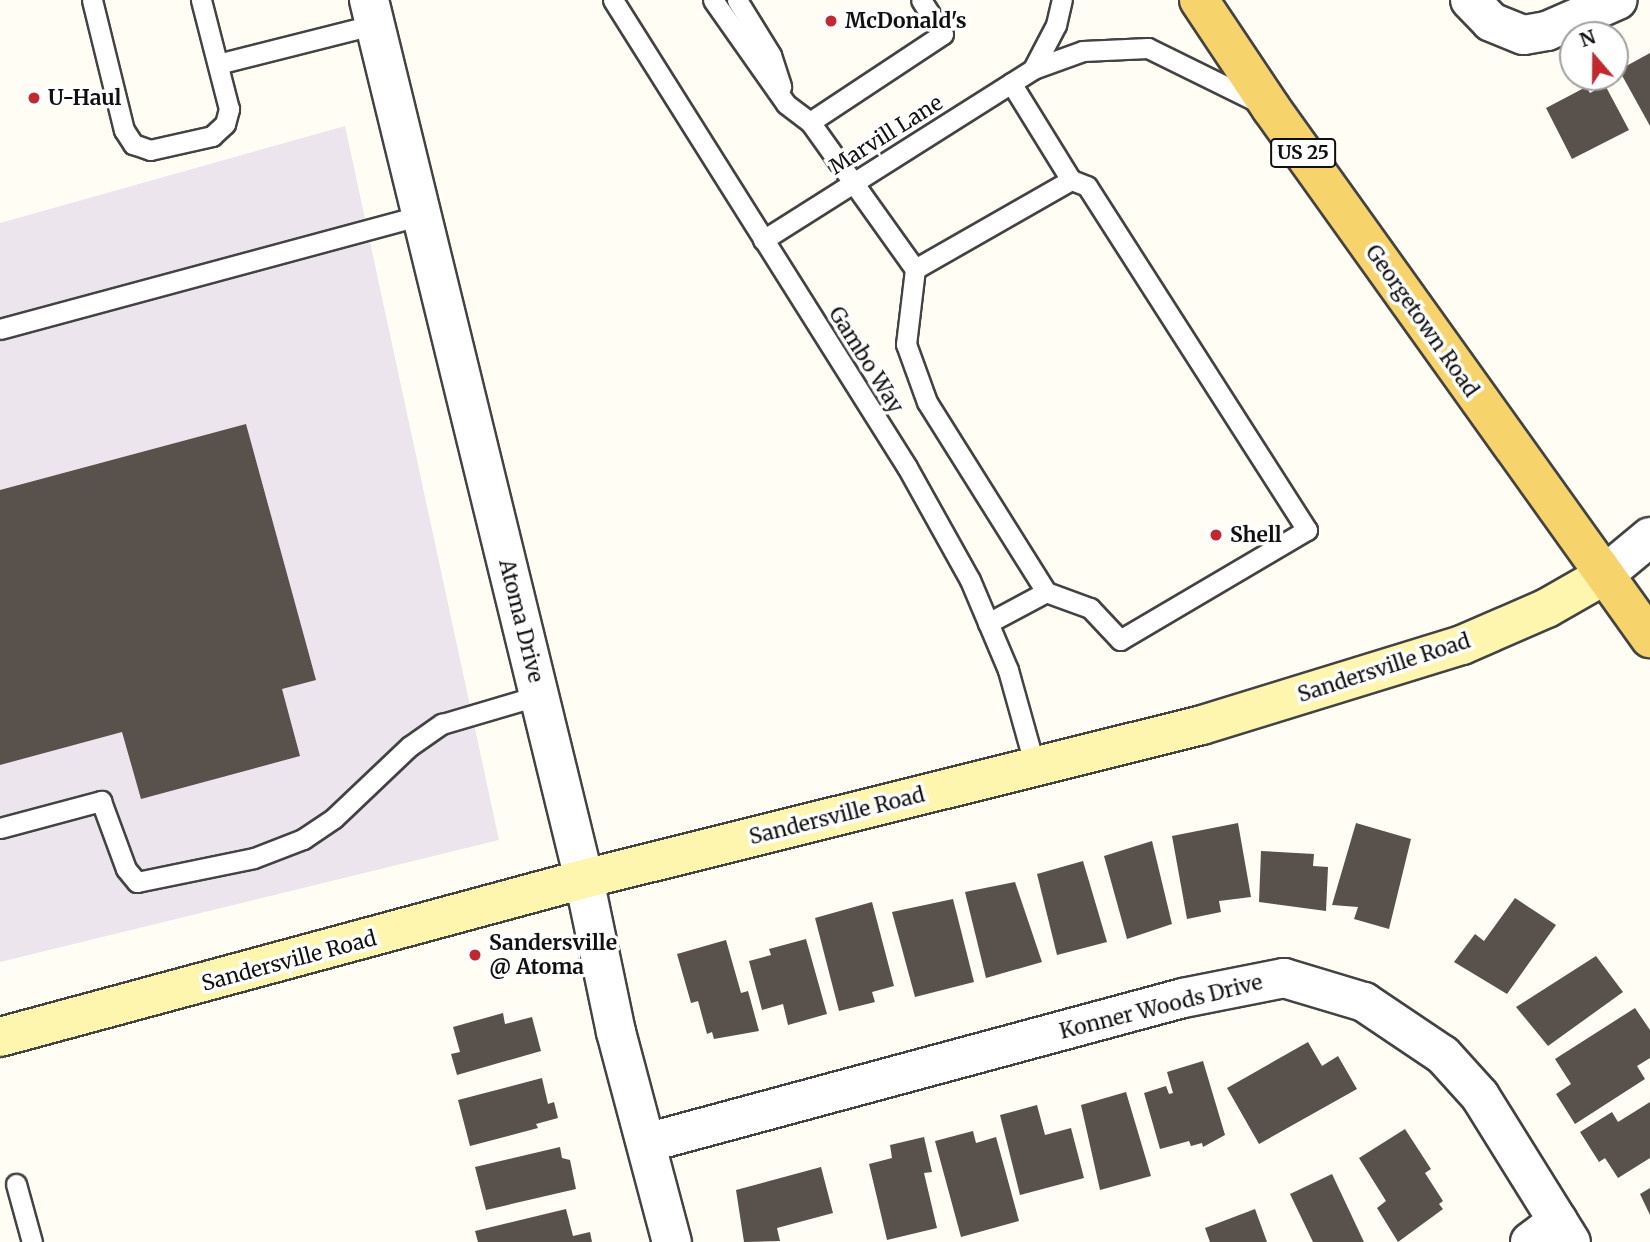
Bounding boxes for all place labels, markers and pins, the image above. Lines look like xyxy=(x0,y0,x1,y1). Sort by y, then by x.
place label: McDonald's xyxy=(845,8,967,34)
marker: McDonald's xyxy=(823,13,839,29)
place label: U-Haul xyxy=(48,85,121,111)
marker: U-Haul xyxy=(26,90,42,106)
place label: Shell xyxy=(1230,522,1282,548)
marker: Shell xyxy=(1208,527,1224,543)
place label: Sandersville @ Atoma xyxy=(489,930,617,980)
marker: Sandersville @ Atoma xyxy=(467,947,483,963)

